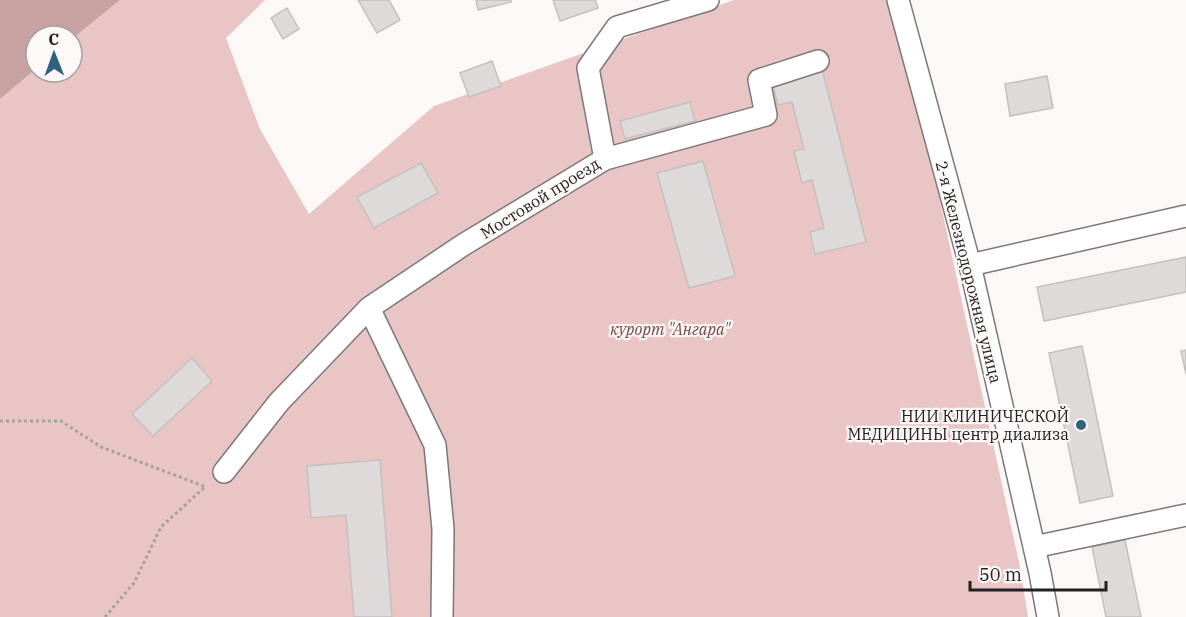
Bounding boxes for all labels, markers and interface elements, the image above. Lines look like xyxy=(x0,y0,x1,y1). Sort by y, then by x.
north arrow xyxy=(24,24,84,84)
text: С xyxy=(48,29,59,49)
street label: Мостовой проезд xyxy=(477,153,604,243)
street label: 2-я Железнодорожная улица xyxy=(932,159,1006,385)
park label: курорт "Ангара" xyxy=(610,319,732,339)
place label: НИИ КЛИНИЧЕСКОЙ МЕДИЦИНЫ центр диализа xyxy=(847,406,1069,444)
marker: НИИ КЛИНИЧЕСКОЙ МЕДИЦИНЫ центр диализа xyxy=(1074,418,1088,432)
scale bar xyxy=(970,554,1106,592)
text: 50 m xyxy=(979,563,1022,586)

